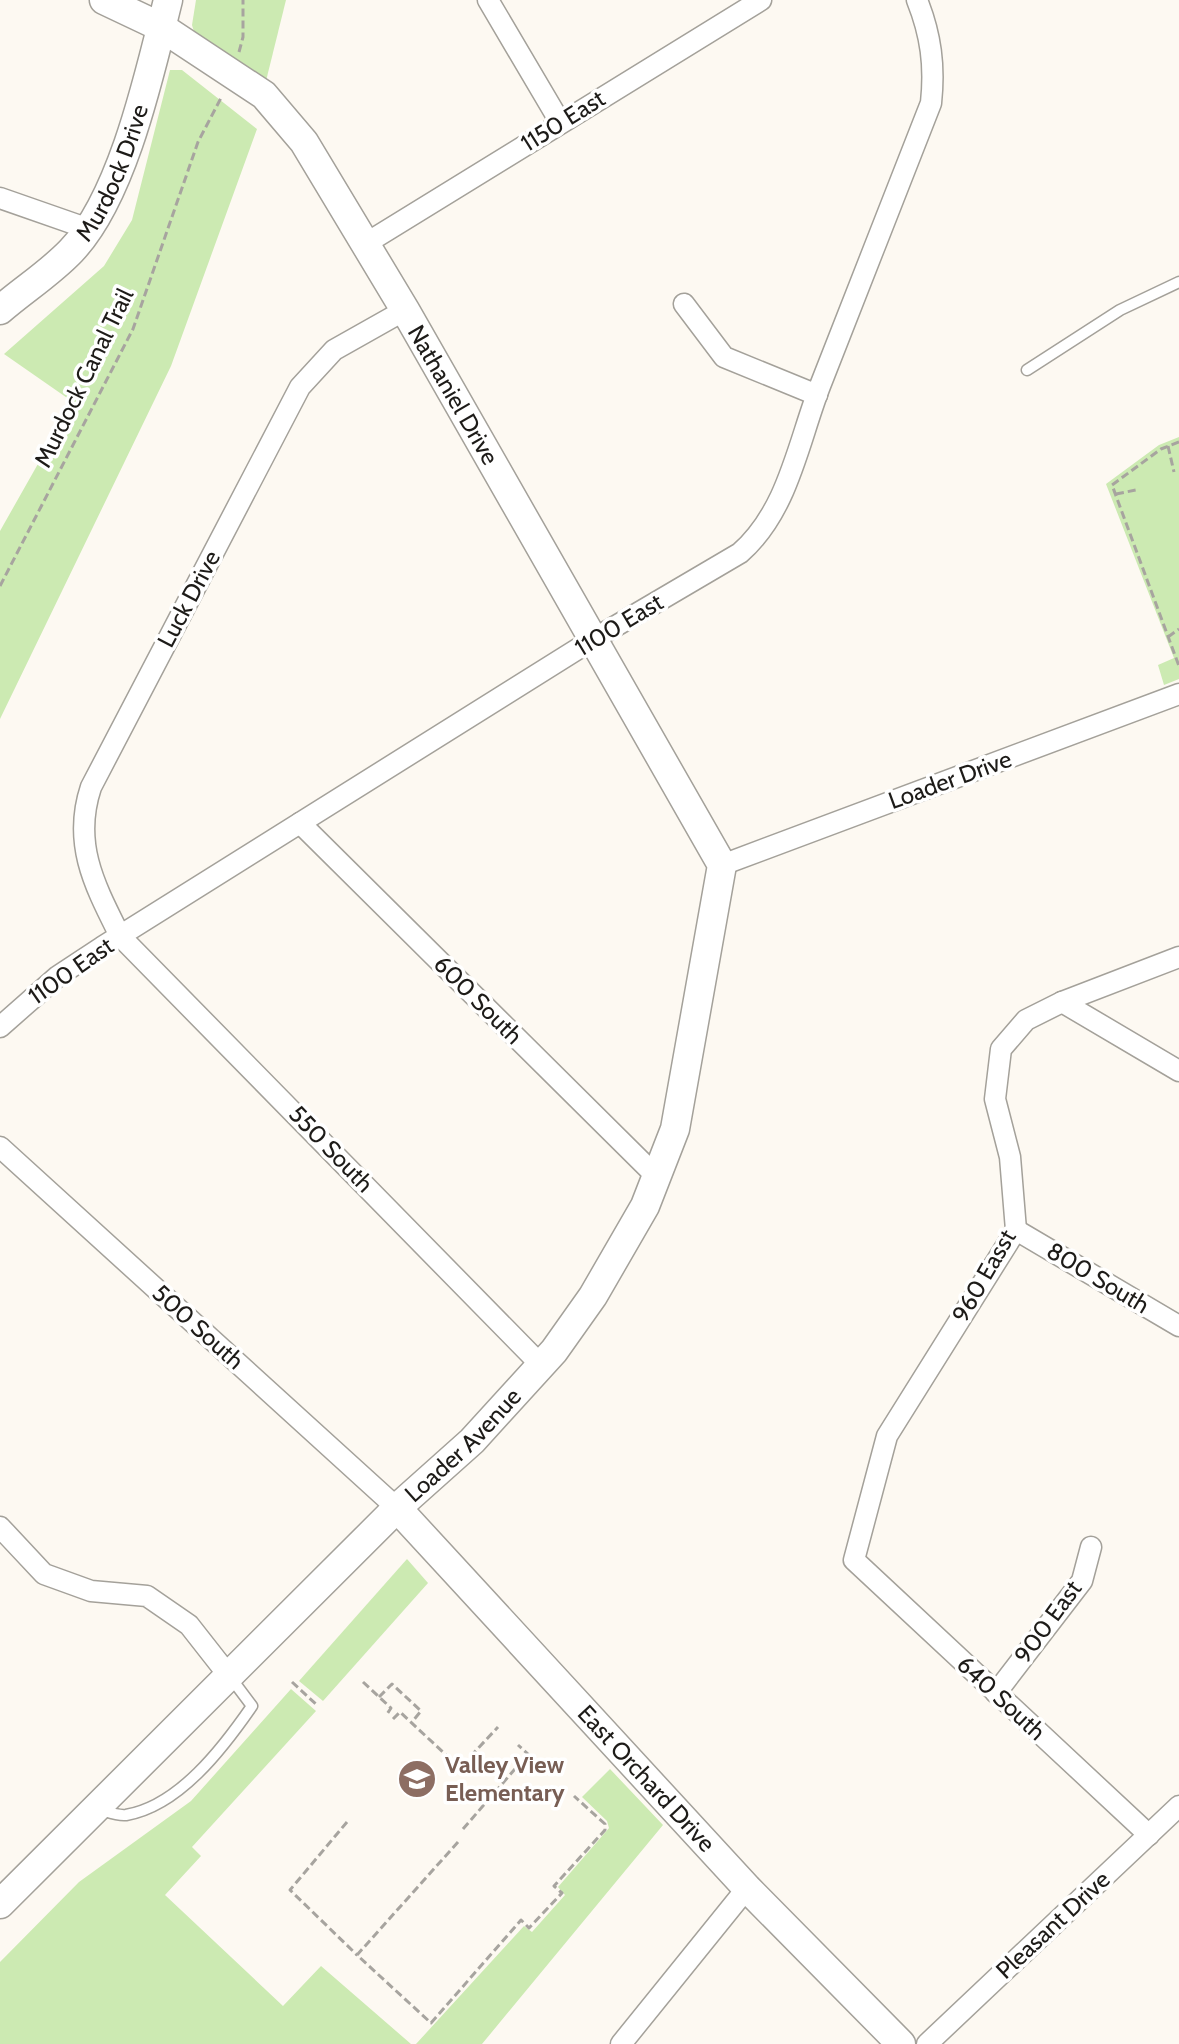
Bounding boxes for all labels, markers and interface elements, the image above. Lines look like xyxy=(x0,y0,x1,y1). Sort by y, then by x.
street label: 1150 East xyxy=(515,83,610,158)
street label: Murdock Drive xyxy=(69,101,154,247)
street label: Murdock Canal Trail xyxy=(28,283,140,472)
street label: Nathaniel Drive xyxy=(402,320,505,470)
street label: Luck Drive xyxy=(151,545,226,652)
street label: 1100 East xyxy=(570,587,668,662)
street label: Loader Drive xyxy=(884,744,1015,815)
street label: 1100 East xyxy=(23,931,119,1010)
street label: 600 South xyxy=(428,949,529,1050)
street label: 550 South xyxy=(283,1099,380,1198)
street label: 960 Easst xyxy=(945,1224,1022,1327)
street label: 800 South xyxy=(1042,1236,1155,1319)
street label: 500 South xyxy=(147,1278,250,1375)
street label: Loader Avenue xyxy=(399,1382,527,1508)
street label: 900 East xyxy=(1008,1575,1087,1669)
street label: 640 South xyxy=(951,1649,1052,1746)
street label: East Orchard Drive xyxy=(572,1699,721,1858)
place label: Valley View Elementary xyxy=(445,1750,565,1807)
school or university icon: Valley View Elementary xyxy=(396,1758,438,1800)
street label: Pleasant Drive xyxy=(990,1865,1116,1985)

